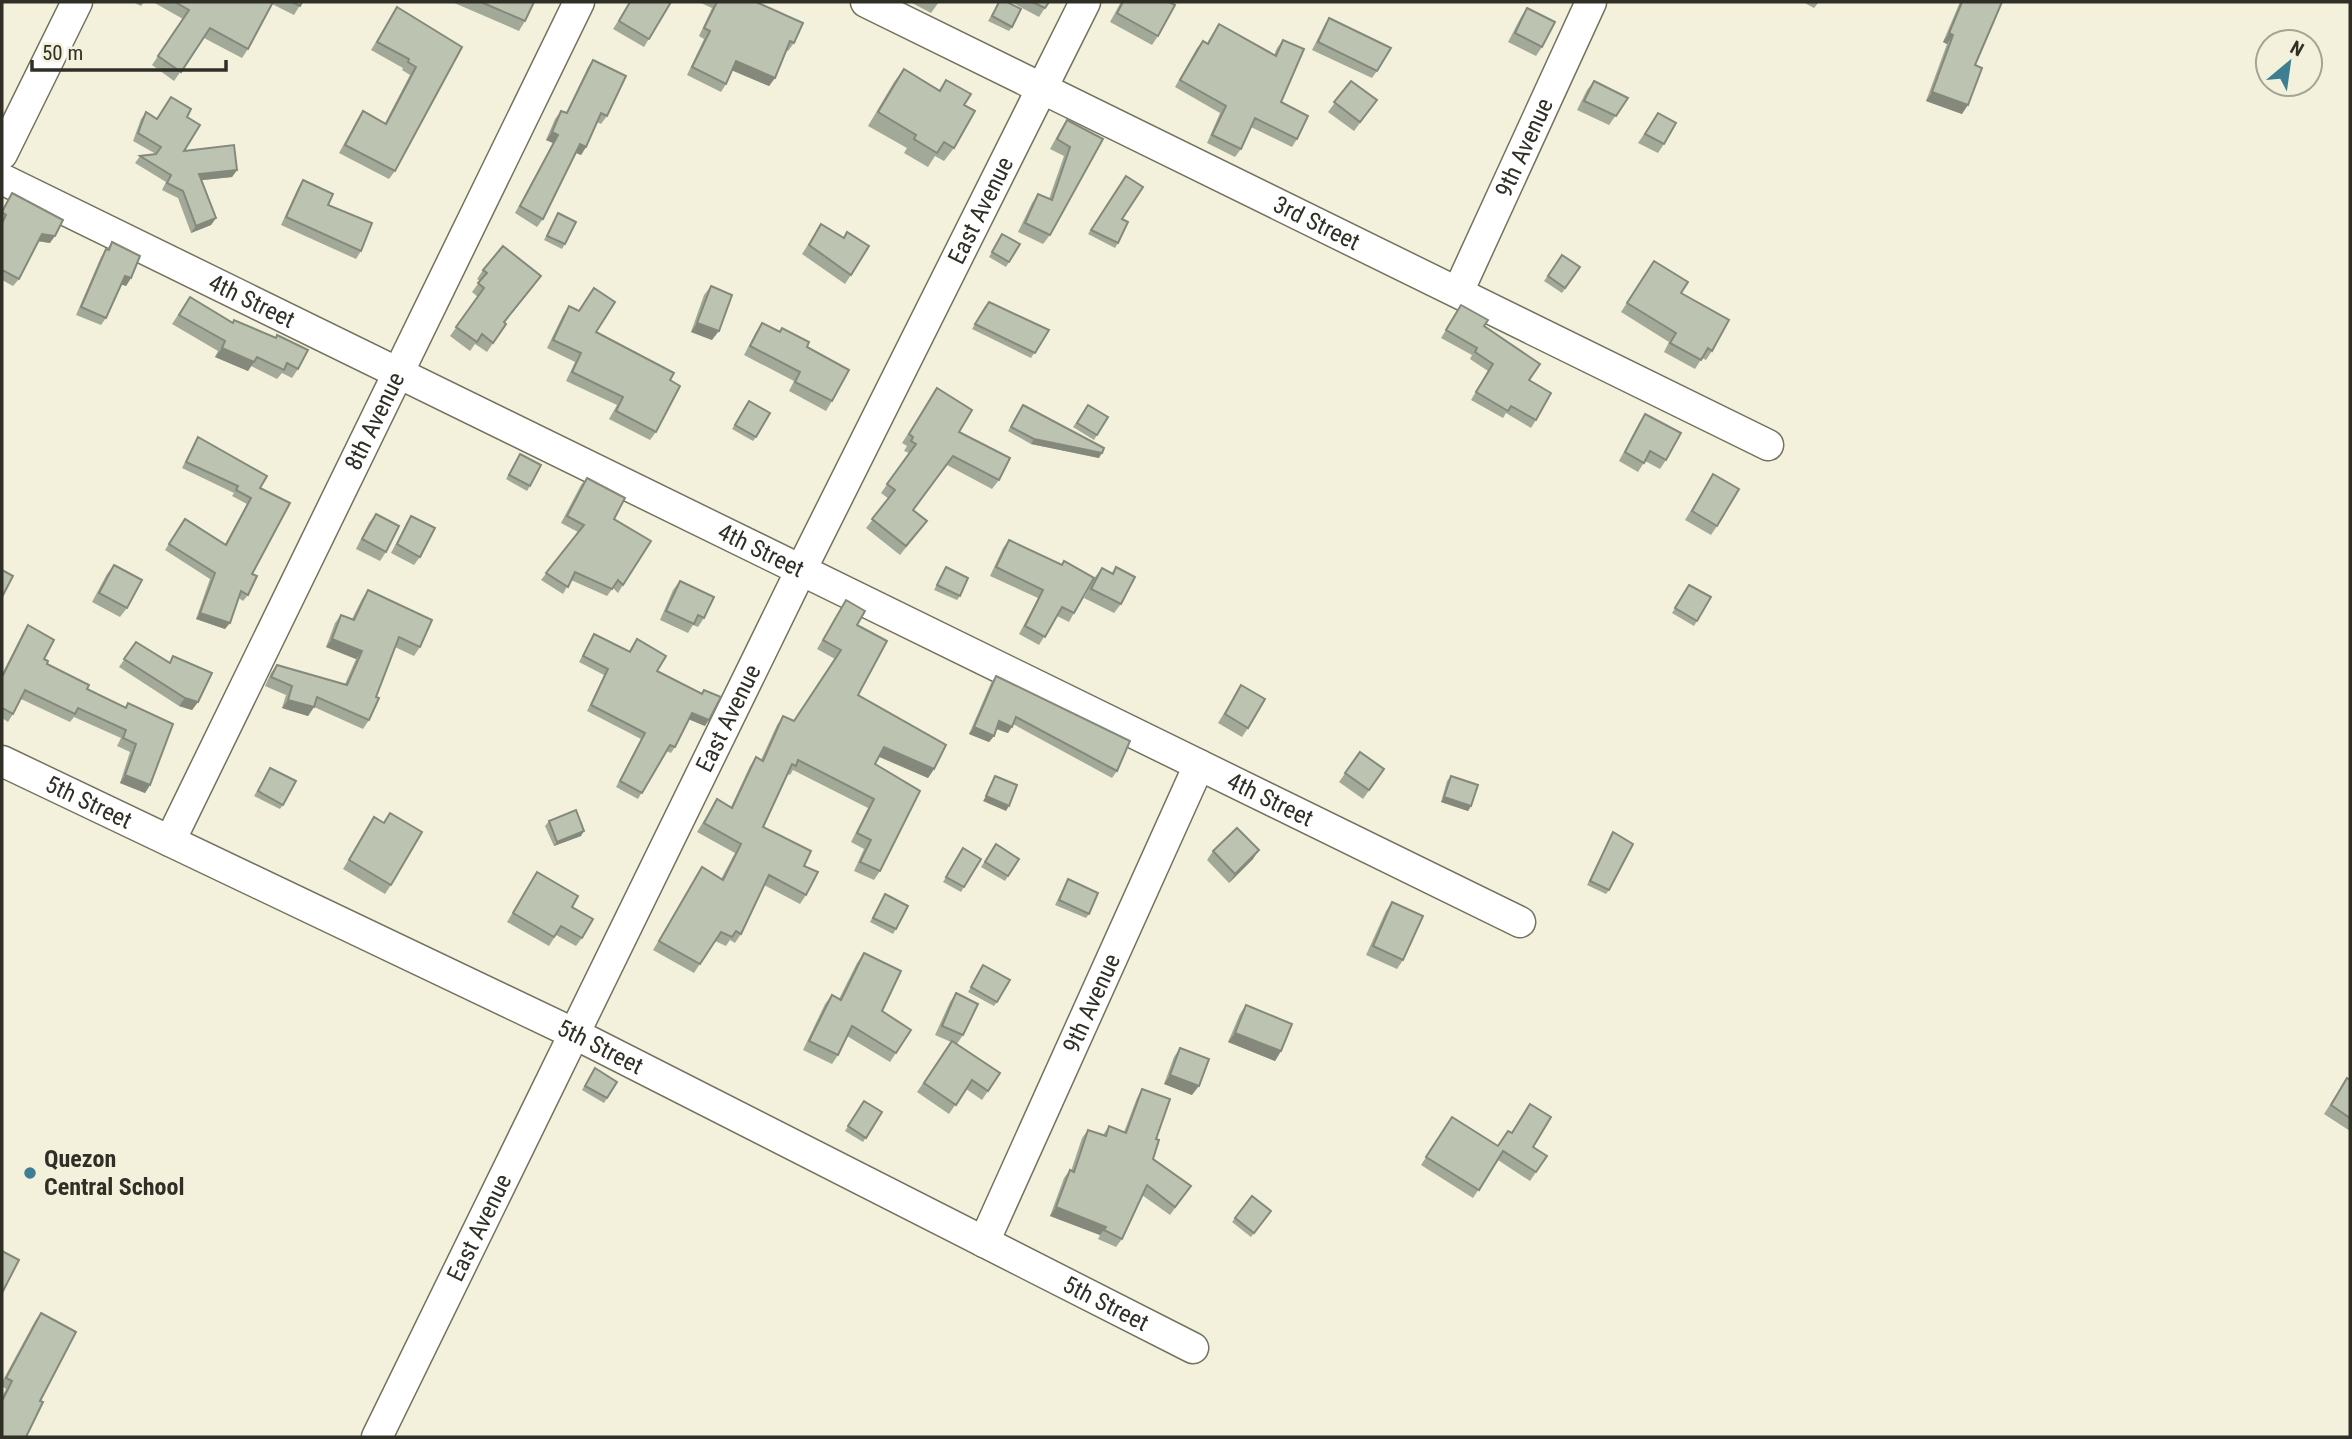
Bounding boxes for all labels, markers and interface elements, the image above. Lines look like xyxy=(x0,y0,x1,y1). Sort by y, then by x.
scale bar xyxy=(32,28,226,72)
north arrow xyxy=(2254,28,2324,98)
text: N xyxy=(2286,36,2308,61)
text: 50 m xyxy=(42,41,83,65)
street label: 9th Avenue xyxy=(1490,94,1559,201)
street label: East Avenue xyxy=(942,152,1019,269)
street label: 3rd Street xyxy=(1269,190,1364,256)
street label: 4th Street xyxy=(204,268,299,334)
street label: 8th Avenue xyxy=(339,368,410,475)
street label: 4th Street xyxy=(713,518,809,583)
street label: East Avenue xyxy=(690,660,767,777)
street label: 4th Street xyxy=(1223,767,1318,833)
street label: 5th Street xyxy=(41,770,136,835)
street label: 9th Avenue xyxy=(1057,949,1126,1057)
street label: 5th Street xyxy=(553,1014,648,1080)
place label: Quezon Central School xyxy=(44,1145,185,1201)
marker: Quezon Central School xyxy=(22,1165,38,1181)
street label: East Avenue xyxy=(441,1169,517,1286)
street label: 5th Street xyxy=(1058,1270,1153,1337)

